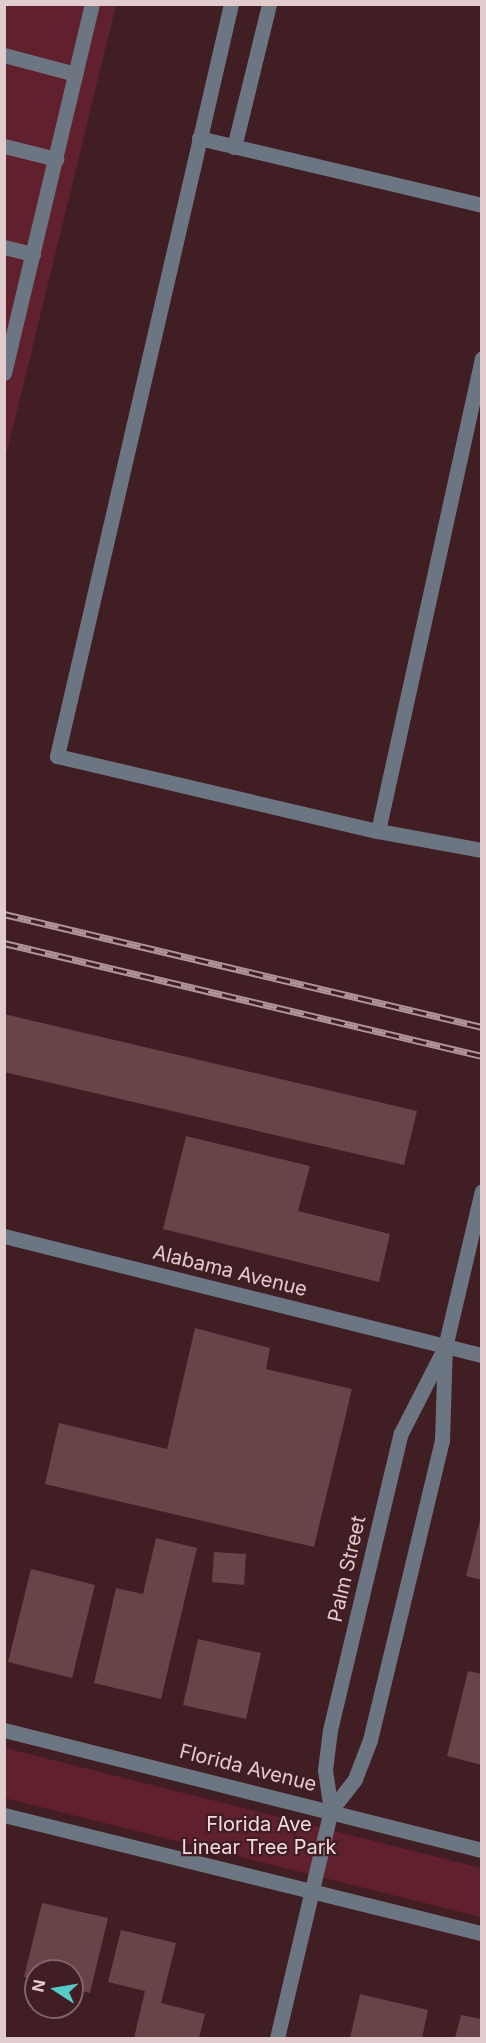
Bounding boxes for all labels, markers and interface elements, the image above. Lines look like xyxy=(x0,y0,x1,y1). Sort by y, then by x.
street label: Alabama Avenue xyxy=(150,1240,310,1302)
street label: Palm Street xyxy=(323,1513,371,1625)
street label: Florida Avenue xyxy=(177,1739,319,1797)
park label: Florida Ave Linear Tree Park xyxy=(182,1812,336,1859)
north arrow xyxy=(24,1959,84,2019)
text: N xyxy=(27,1978,49,1994)

